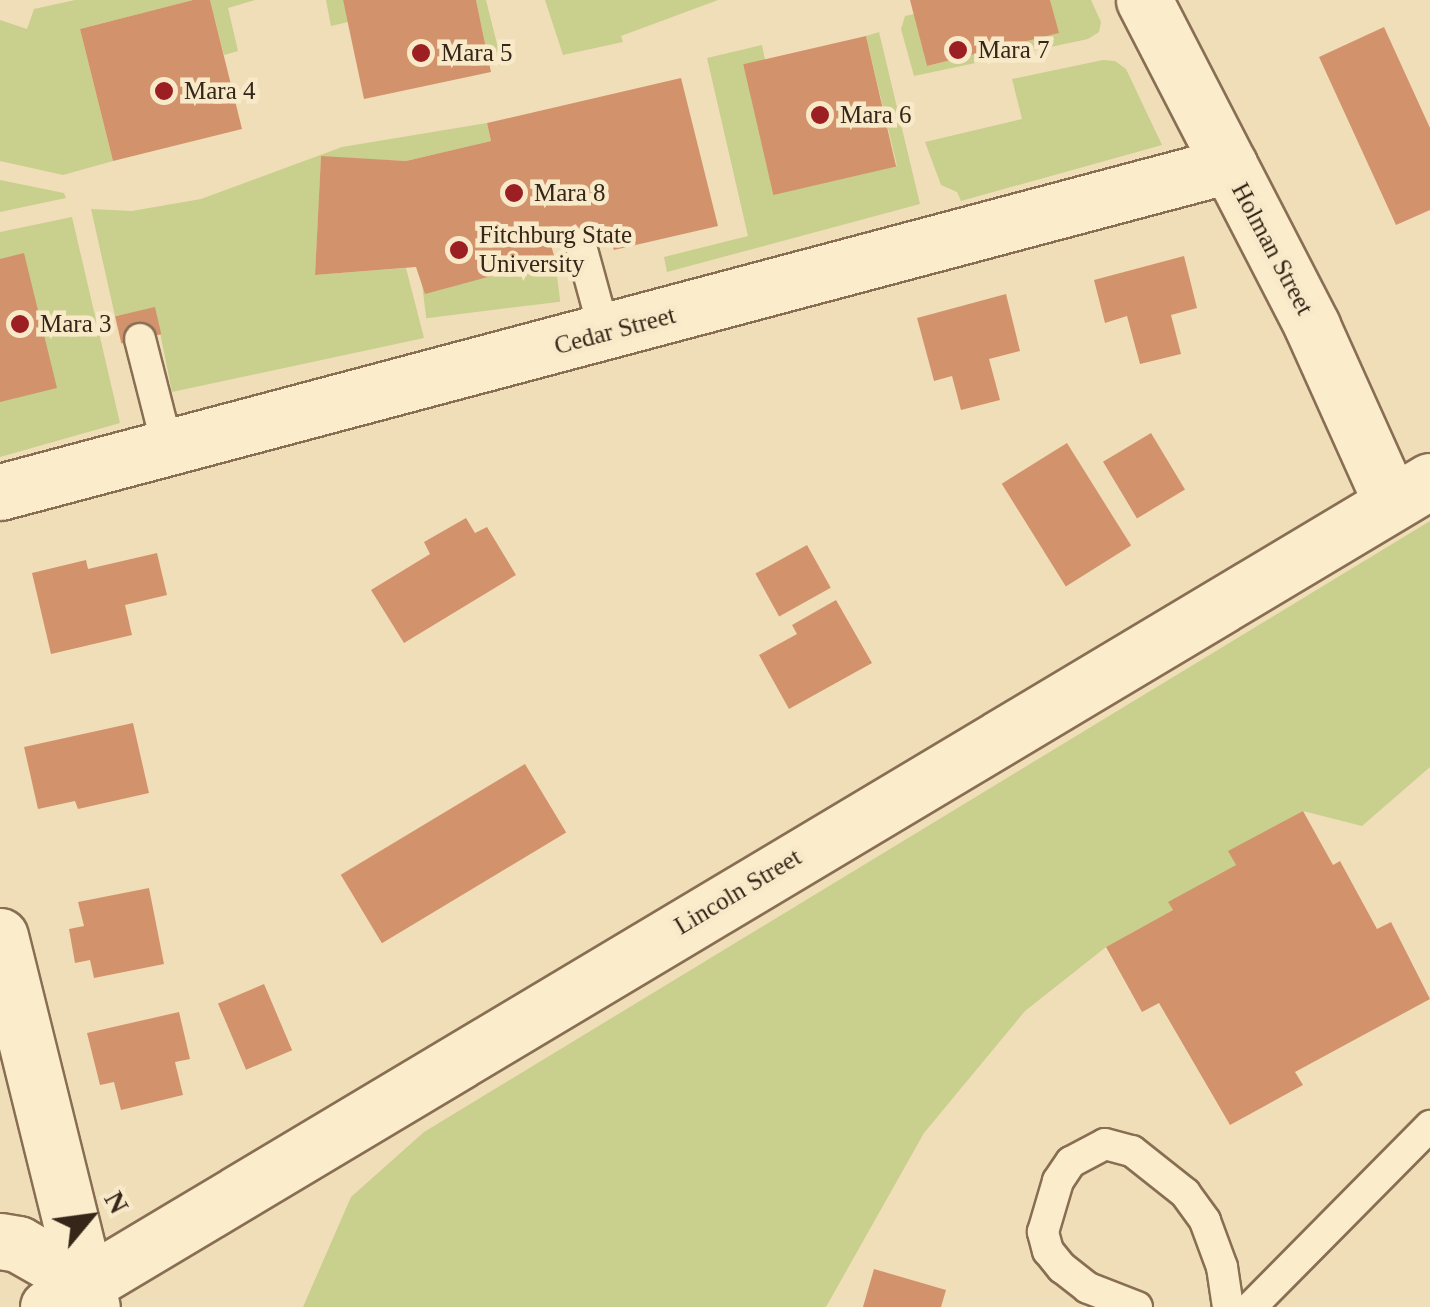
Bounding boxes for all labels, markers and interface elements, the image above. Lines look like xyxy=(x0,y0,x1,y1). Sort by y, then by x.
place label: Mara 7 xyxy=(978,35,1049,65)
place label: Mara 5 xyxy=(441,38,512,68)
marker: Mara 7 xyxy=(947,39,969,61)
marker: Mara 5 xyxy=(410,42,432,64)
place label: Mara 4 xyxy=(184,76,255,106)
marker: Mara 4 xyxy=(153,80,175,102)
place label: Mara 6 xyxy=(840,100,911,130)
marker: Mara 6 xyxy=(809,104,831,126)
place label: Mara 8 xyxy=(534,178,605,208)
street label: Holman Street xyxy=(1225,178,1319,320)
marker: Mara 8 xyxy=(503,182,525,204)
place label: Fitchburg State University xyxy=(479,221,632,280)
marker: Fitchburg State University xyxy=(448,239,470,261)
street label: Cedar Street xyxy=(551,300,679,362)
place label: Mara 3 xyxy=(40,309,111,339)
marker: Mara 3 xyxy=(9,313,31,335)
street label: Lincoln Street xyxy=(669,842,807,942)
north arrow xyxy=(40,1167,140,1267)
text: N xyxy=(98,1186,135,1219)

